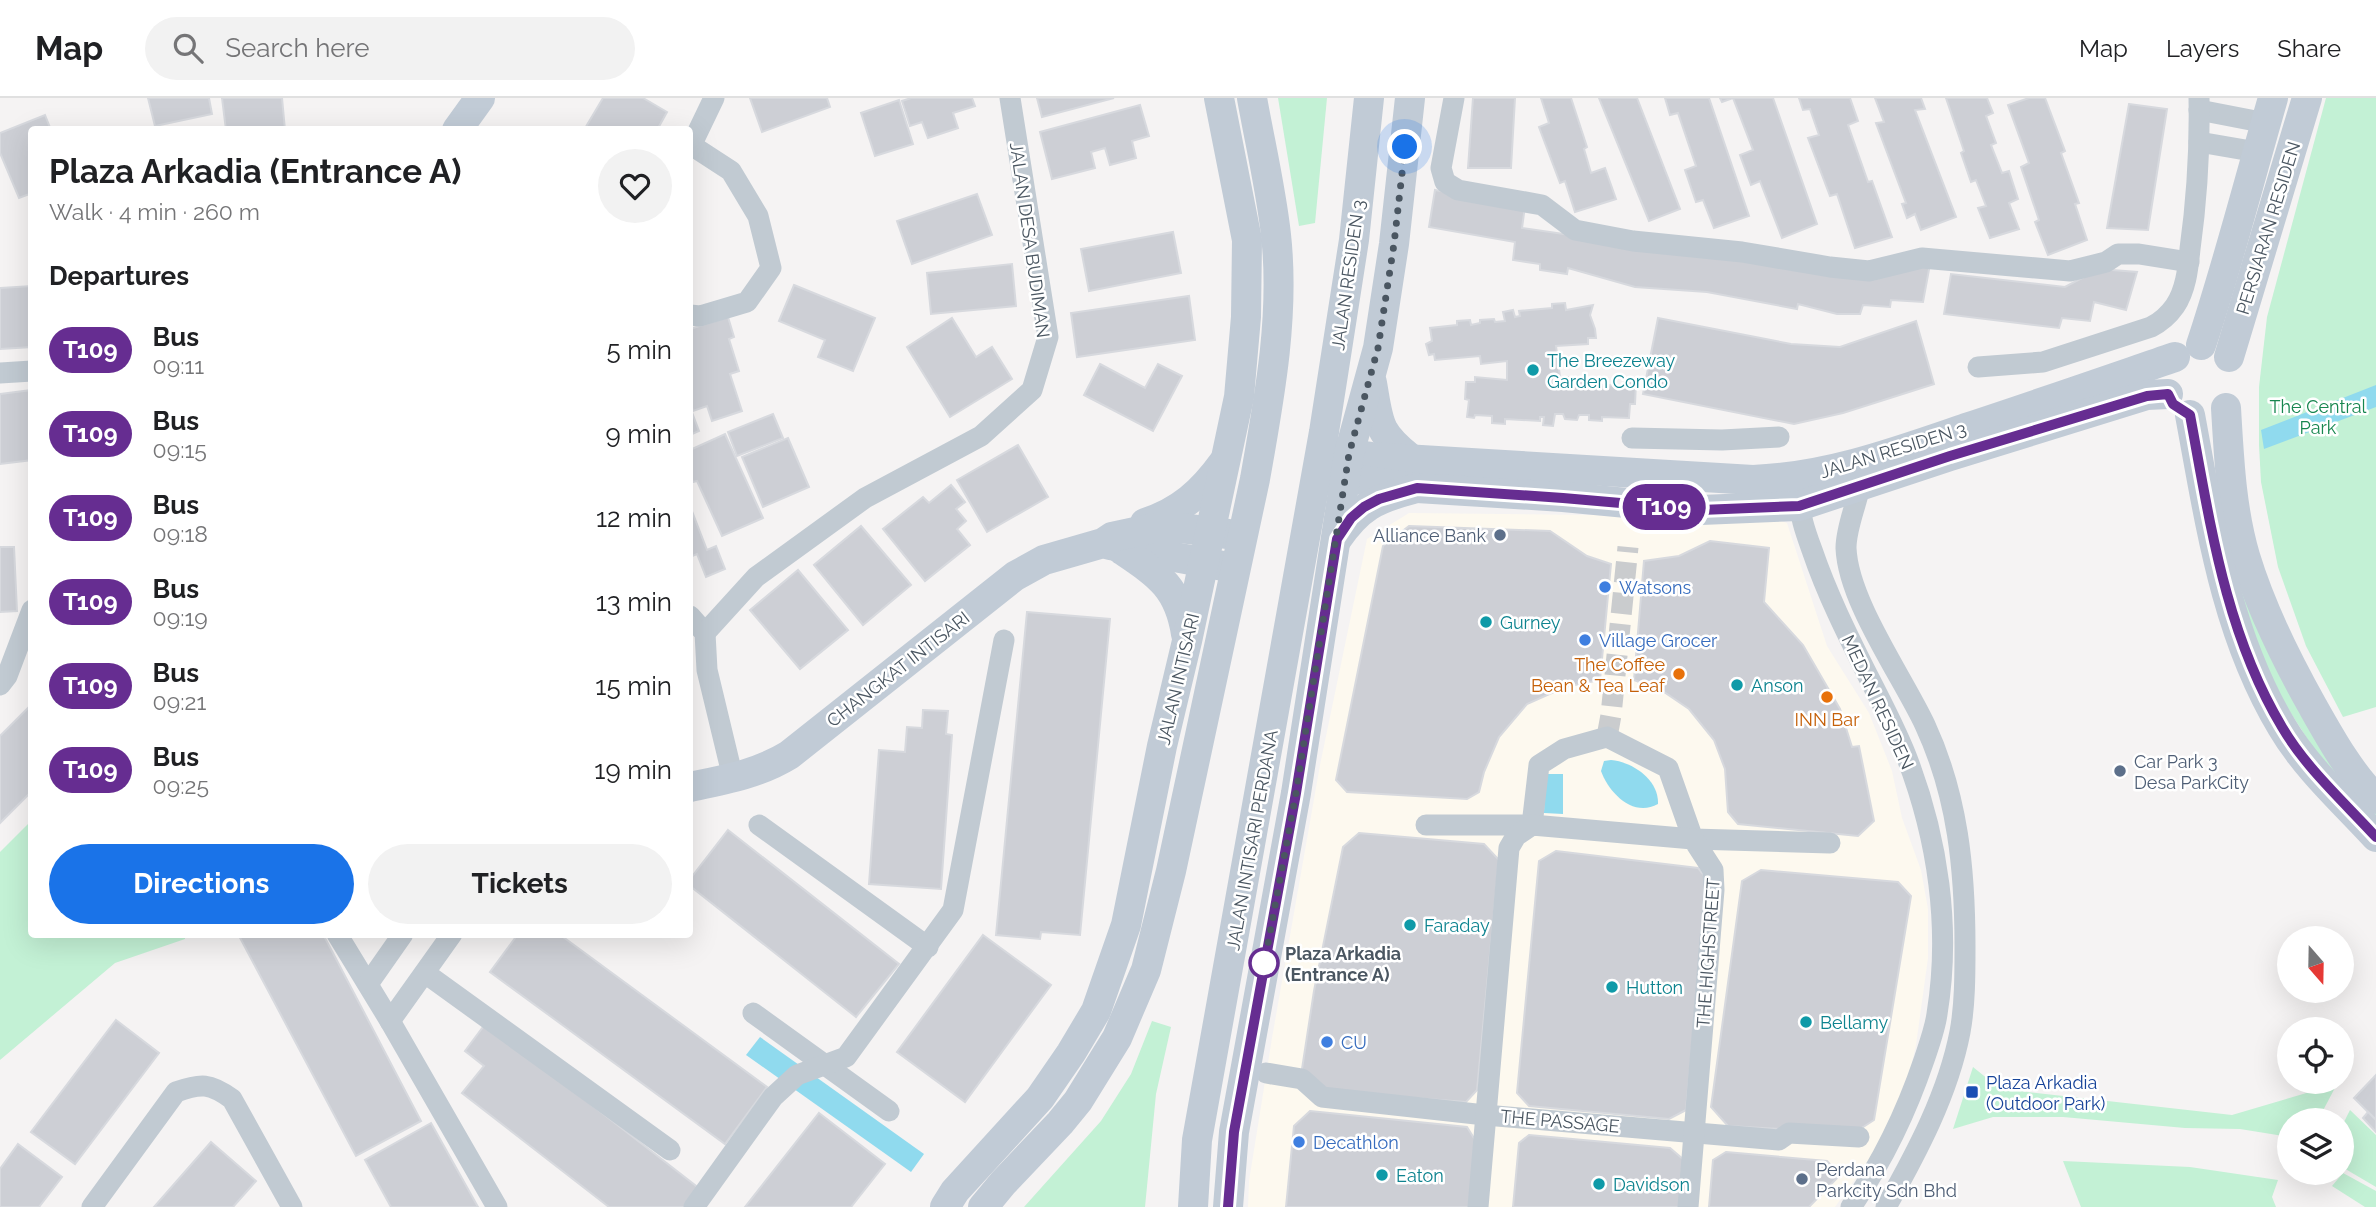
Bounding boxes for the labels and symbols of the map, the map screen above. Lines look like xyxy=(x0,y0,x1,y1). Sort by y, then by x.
your location xyxy=(1387,129,1422,164)
street label: PERSIARAN RESIDEN xyxy=(2232,139,2304,317)
street label: JALAN DESA BUDIMAN xyxy=(1006,141,1054,339)
street label: JALAN RESIDEN 3 xyxy=(1327,198,1369,352)
place label: The Breezeway Garden Condo xyxy=(1547,350,1676,392)
marker: The Breezeway Garden Condo xyxy=(1525,362,1541,378)
park label: The Central Park xyxy=(2270,396,2367,438)
street label: JALAN RESIDEN 3 xyxy=(1817,418,1969,482)
line badge: T109 xyxy=(1615,484,1713,530)
place label: Alliance Bank xyxy=(1373,525,1486,546)
marker: Alliance Bank xyxy=(1492,527,1508,543)
place label: Watsons xyxy=(1619,577,1692,598)
marker: Watsons xyxy=(1597,579,1613,595)
street label: CHANGKAT INTISARI xyxy=(823,607,973,731)
street label: JALAN INTISARI xyxy=(1153,611,1203,747)
place label: Gurney xyxy=(1500,612,1561,633)
marker: Gurney xyxy=(1478,614,1494,630)
place label: Village Grocer xyxy=(1599,630,1718,651)
marker: Village Grocer xyxy=(1577,632,1593,648)
street label: MEDAN RESIDEN xyxy=(1838,632,1918,772)
place label: The Coffee Bean & Tea Leaf xyxy=(1531,654,1666,696)
marker: The Coffee Bean & Tea Leaf xyxy=(1671,666,1687,682)
place label: Anson xyxy=(1751,675,1804,696)
marker: Anson xyxy=(1729,677,1745,693)
marker: INN Bar xyxy=(1819,689,1835,705)
place label: INN Bar xyxy=(1795,709,1860,730)
street label: JALAN INTISARI PERDANA xyxy=(1222,728,1282,952)
place label: Car Park 3 Desa ParkCity xyxy=(2134,751,2249,793)
marker: Car Park 3 Desa ParkCity xyxy=(2112,763,2128,779)
street label: THE HIGHSTREET xyxy=(1692,877,1724,1029)
place label: Faraday xyxy=(1424,915,1490,936)
marker: Faraday xyxy=(1402,917,1418,933)
north arrow xyxy=(2277,926,2354,1003)
place label: Plaza Arkadia (Entrance A) xyxy=(1285,943,1401,985)
marker: Plaza Arkadia (Entrance A) xyxy=(1249,948,1279,978)
place label: Hutton xyxy=(1626,977,1683,998)
marker: Hutton xyxy=(1604,979,1620,995)
place label: Bellamy xyxy=(1820,1012,1889,1033)
marker: Bellamy xyxy=(1798,1014,1814,1030)
place label: CU xyxy=(1341,1032,1367,1053)
marker: CU xyxy=(1319,1034,1335,1050)
place label: Plaza Arkadia (Outdoor Park) xyxy=(1986,1072,2105,1114)
marker: Plaza Arkadia (Outdoor Park) xyxy=(1964,1084,1980,1100)
street label: THE PASSAGE xyxy=(1500,1105,1620,1137)
place label: Decathlon xyxy=(1313,1132,1399,1153)
marker: Decathlon xyxy=(1291,1134,1307,1150)
place label: Perdana Parkcity Sdn Bhd xyxy=(1816,1159,1957,1201)
place label: Eaton xyxy=(1396,1165,1444,1186)
marker: Eaton xyxy=(1374,1167,1390,1183)
marker: Perdana Parkcity Sdn Bhd xyxy=(1794,1171,1810,1187)
place label: Davidson xyxy=(1613,1174,1690,1195)
marker: Davidson xyxy=(1591,1176,1607,1192)

